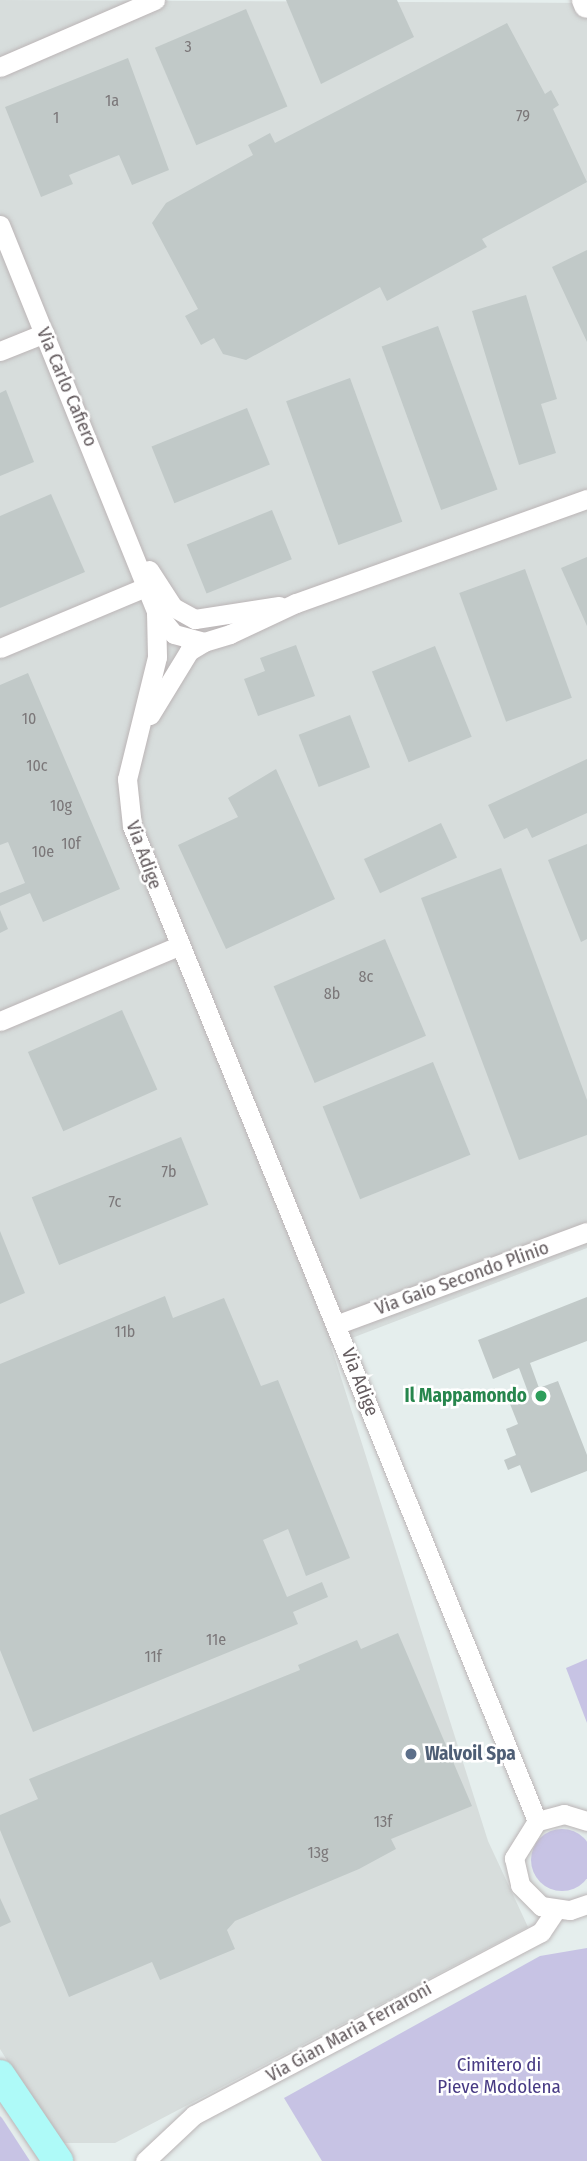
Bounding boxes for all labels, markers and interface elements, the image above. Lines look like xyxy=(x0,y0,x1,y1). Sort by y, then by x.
house number: 3 xyxy=(184,37,192,57)
house number: 1a xyxy=(105,91,119,111)
house number: 79 xyxy=(516,106,530,126)
house number: 1 xyxy=(53,108,59,128)
street label: Via Carlo Cafiero xyxy=(32,324,102,450)
house number: 10 xyxy=(22,709,36,729)
house number: 10c xyxy=(26,756,48,776)
house number: 10g xyxy=(50,796,72,816)
street label: Via Adige xyxy=(121,818,167,892)
house number: 10f xyxy=(61,834,81,854)
house number: 10e xyxy=(32,842,54,862)
house number: 8c xyxy=(359,967,373,987)
house number: 8b xyxy=(324,984,340,1004)
house number: 7b xyxy=(162,1162,176,1182)
house number: 7c xyxy=(109,1192,121,1212)
street label: Via Gaio Secondo Plinio xyxy=(372,1236,552,1320)
house number: 11b xyxy=(115,1322,135,1342)
street label: Via Adige xyxy=(337,1345,383,1419)
place label: Il Mappamondo xyxy=(405,1385,527,1407)
marker: Il Mappamondo xyxy=(533,1388,549,1404)
house number: 11e xyxy=(206,1630,226,1650)
house number: 11f xyxy=(144,1647,162,1667)
place label: Walvoil Spa xyxy=(425,1743,516,1765)
marker: Walvoil Spa xyxy=(403,1746,419,1762)
house number: 13f xyxy=(374,1812,392,1832)
house number: 13g xyxy=(308,1843,328,1863)
street label: Via Gian Maria Ferraroni xyxy=(262,1977,436,2087)
park label: Cimitero di Pieve Modolena xyxy=(437,2054,561,2098)

